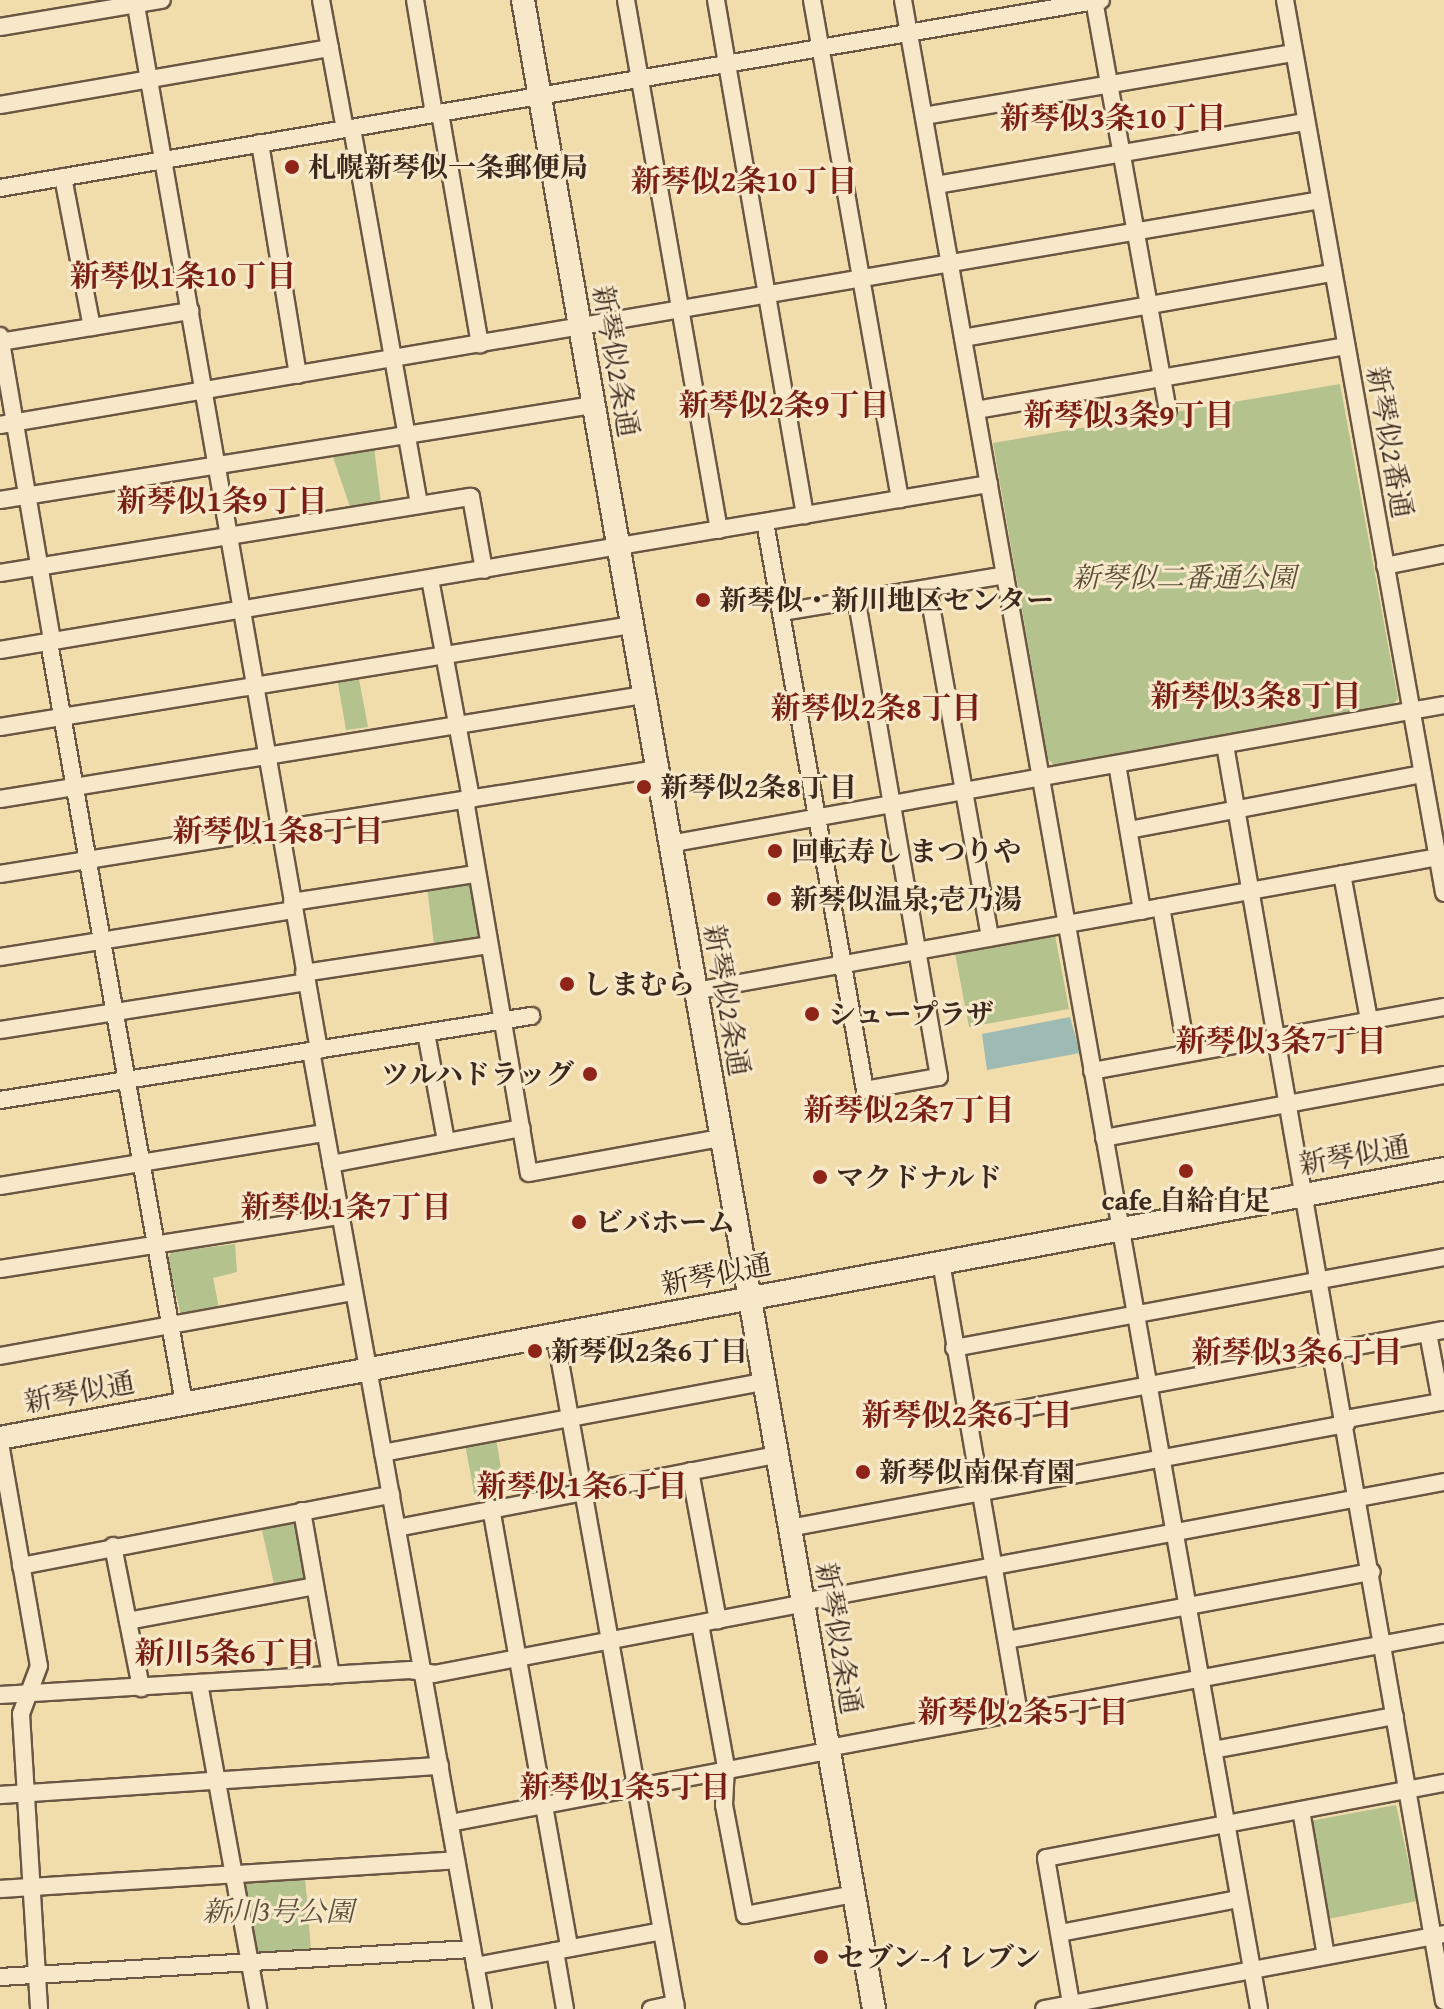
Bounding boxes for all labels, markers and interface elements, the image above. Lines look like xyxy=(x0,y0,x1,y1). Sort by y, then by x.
district label: 新琴似3条10丁目 xyxy=(1000,99,1226,135)
place label: 札幌新琴似一条郵便局 xyxy=(308,150,588,184)
marker: 札幌新琴似一条郵便局 xyxy=(283,158,301,176)
district label: 新琴似2条10丁目 xyxy=(631,162,857,198)
district label: 新琴似1条10丁目 xyxy=(70,257,296,293)
street label: 新琴似2条通 xyxy=(586,283,646,439)
street label: 新琴似2番通 xyxy=(1360,364,1420,520)
district label: 新琴似2条9丁目 xyxy=(678,386,890,422)
district label: 新琴似3条9丁目 xyxy=(1023,396,1235,432)
district label: 新琴似1条9丁目 xyxy=(116,482,328,518)
park label: 新琴似二番通公園 xyxy=(1072,560,1296,594)
place label: 新琴似・新川地区センター xyxy=(719,583,1055,617)
marker: 新琴似・新川地区センター xyxy=(694,591,712,609)
district label: 新琴似3条8丁目 xyxy=(1150,677,1362,713)
district label: 新琴似2条8丁目 xyxy=(770,689,982,725)
place label: 新琴似2条8丁目 xyxy=(660,770,857,804)
marker: 新琴似2条8丁目 xyxy=(635,778,653,796)
district label: 新琴似1条8丁目 xyxy=(172,812,384,848)
place label: 回転寿し まつりや xyxy=(791,834,1021,868)
marker: 回転寿し まつりや xyxy=(766,842,784,860)
place label: 新琴似温泉;壱乃湯 xyxy=(790,882,1022,916)
marker: 新琴似温泉;壱乃湯 xyxy=(765,890,783,908)
street label: 新琴似2条通 xyxy=(697,922,757,1078)
place label: しまむら xyxy=(583,967,695,1001)
marker: しまむら xyxy=(558,975,576,993)
place label: シュープラザ xyxy=(828,997,996,1031)
marker: シュープラザ xyxy=(803,1005,821,1023)
district label: 新琴似3条7丁目 xyxy=(1175,1022,1387,1058)
place label: ツルハドラッグ xyxy=(378,1057,574,1091)
marker: ツルハドラッグ xyxy=(581,1065,599,1083)
district label: 新琴似2条7丁目 xyxy=(803,1091,1015,1127)
street label: 新琴似通 xyxy=(1296,1129,1412,1181)
place label: マクドナルド xyxy=(836,1160,1004,1194)
marker: cafe 自給自足 xyxy=(1177,1162,1195,1180)
marker: マクドナルド xyxy=(811,1168,829,1186)
place label: cafe 自給自足 xyxy=(1102,1183,1270,1217)
district label: 新琴似1条7丁目 xyxy=(240,1188,452,1224)
place label: ビバホーム xyxy=(595,1205,735,1239)
marker: ビバホーム xyxy=(570,1213,588,1231)
street label: 新琴似通 xyxy=(658,1247,774,1301)
district label: 新琴似3条6丁目 xyxy=(1191,1333,1403,1369)
place label: 新琴似2条6丁目 xyxy=(551,1334,748,1368)
marker: 新琴似2条6丁目 xyxy=(526,1342,544,1360)
street label: 新琴似通 xyxy=(21,1365,137,1419)
district label: 新琴似2条6丁目 xyxy=(861,1396,1073,1432)
place label: 新琴似南保育園 xyxy=(879,1455,1075,1489)
marker: 新琴似南保育園 xyxy=(854,1463,872,1481)
district label: 新琴似1条6丁目 xyxy=(476,1467,688,1503)
street label: 新琴似2条通 xyxy=(809,1560,869,1716)
district label: 新川5条6丁目 xyxy=(134,1634,316,1670)
district label: 新琴似2条5丁目 xyxy=(917,1693,1129,1729)
district label: 新琴似1条5丁目 xyxy=(519,1768,731,1804)
park label: 新川3号公園 xyxy=(202,1894,354,1928)
place label: セブン-イレブン xyxy=(837,1940,1043,1974)
marker: セブン-イレブン xyxy=(812,1948,830,1966)

